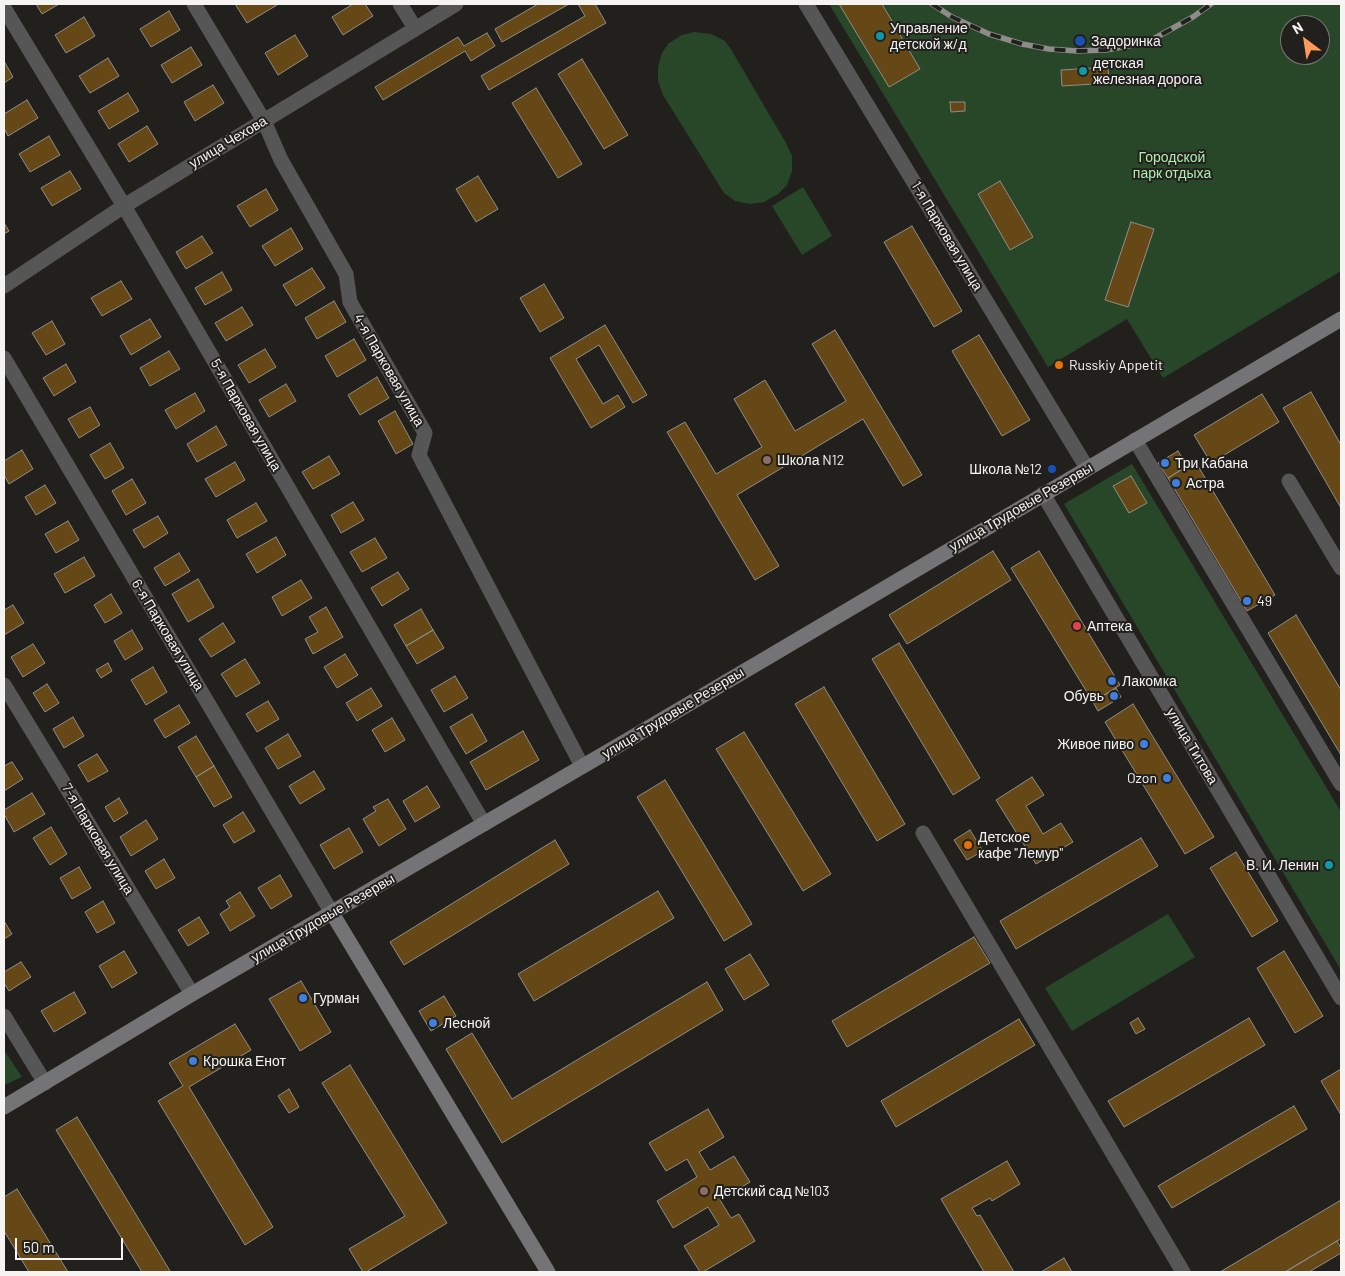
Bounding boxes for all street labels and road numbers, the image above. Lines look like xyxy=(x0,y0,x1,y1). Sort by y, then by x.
street label: улица Чехова xyxy=(186,112,270,172)
street label: 1-я Парковая улица xyxy=(908,178,986,294)
street label: 4-я Парковая улица xyxy=(350,311,428,429)
street label: 5-я Парковая улица xyxy=(207,356,285,474)
street label: улица Трудовые Резервы xyxy=(946,459,1096,555)
street label: 6-я Парковая улица xyxy=(128,576,208,694)
street label: улица Трудовые Резервы xyxy=(599,664,747,762)
street label: улица Титова xyxy=(1163,705,1221,787)
street label: 7-я Парковая улица xyxy=(58,781,138,897)
street label: улица Трудовые Резервы xyxy=(248,870,398,966)

